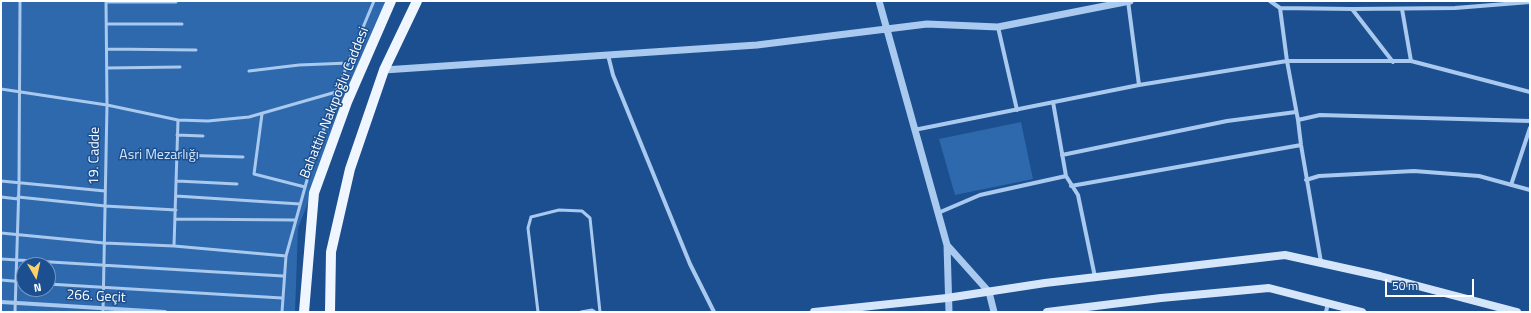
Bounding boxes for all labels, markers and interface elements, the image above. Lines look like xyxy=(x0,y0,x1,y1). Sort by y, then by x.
street label: Bahattin Nakıpoğlu Caddesi xyxy=(297,25,373,181)
street label: 19. Cadde xyxy=(86,127,104,185)
park label: Asri Mezarlığı xyxy=(119,148,199,164)
north arrow xyxy=(16,257,56,297)
scale bar xyxy=(1387,271,1476,297)
text: 50 m xyxy=(1392,276,1418,295)
text: N xyxy=(33,279,43,296)
street label: 266. Geçit xyxy=(66,287,126,307)

